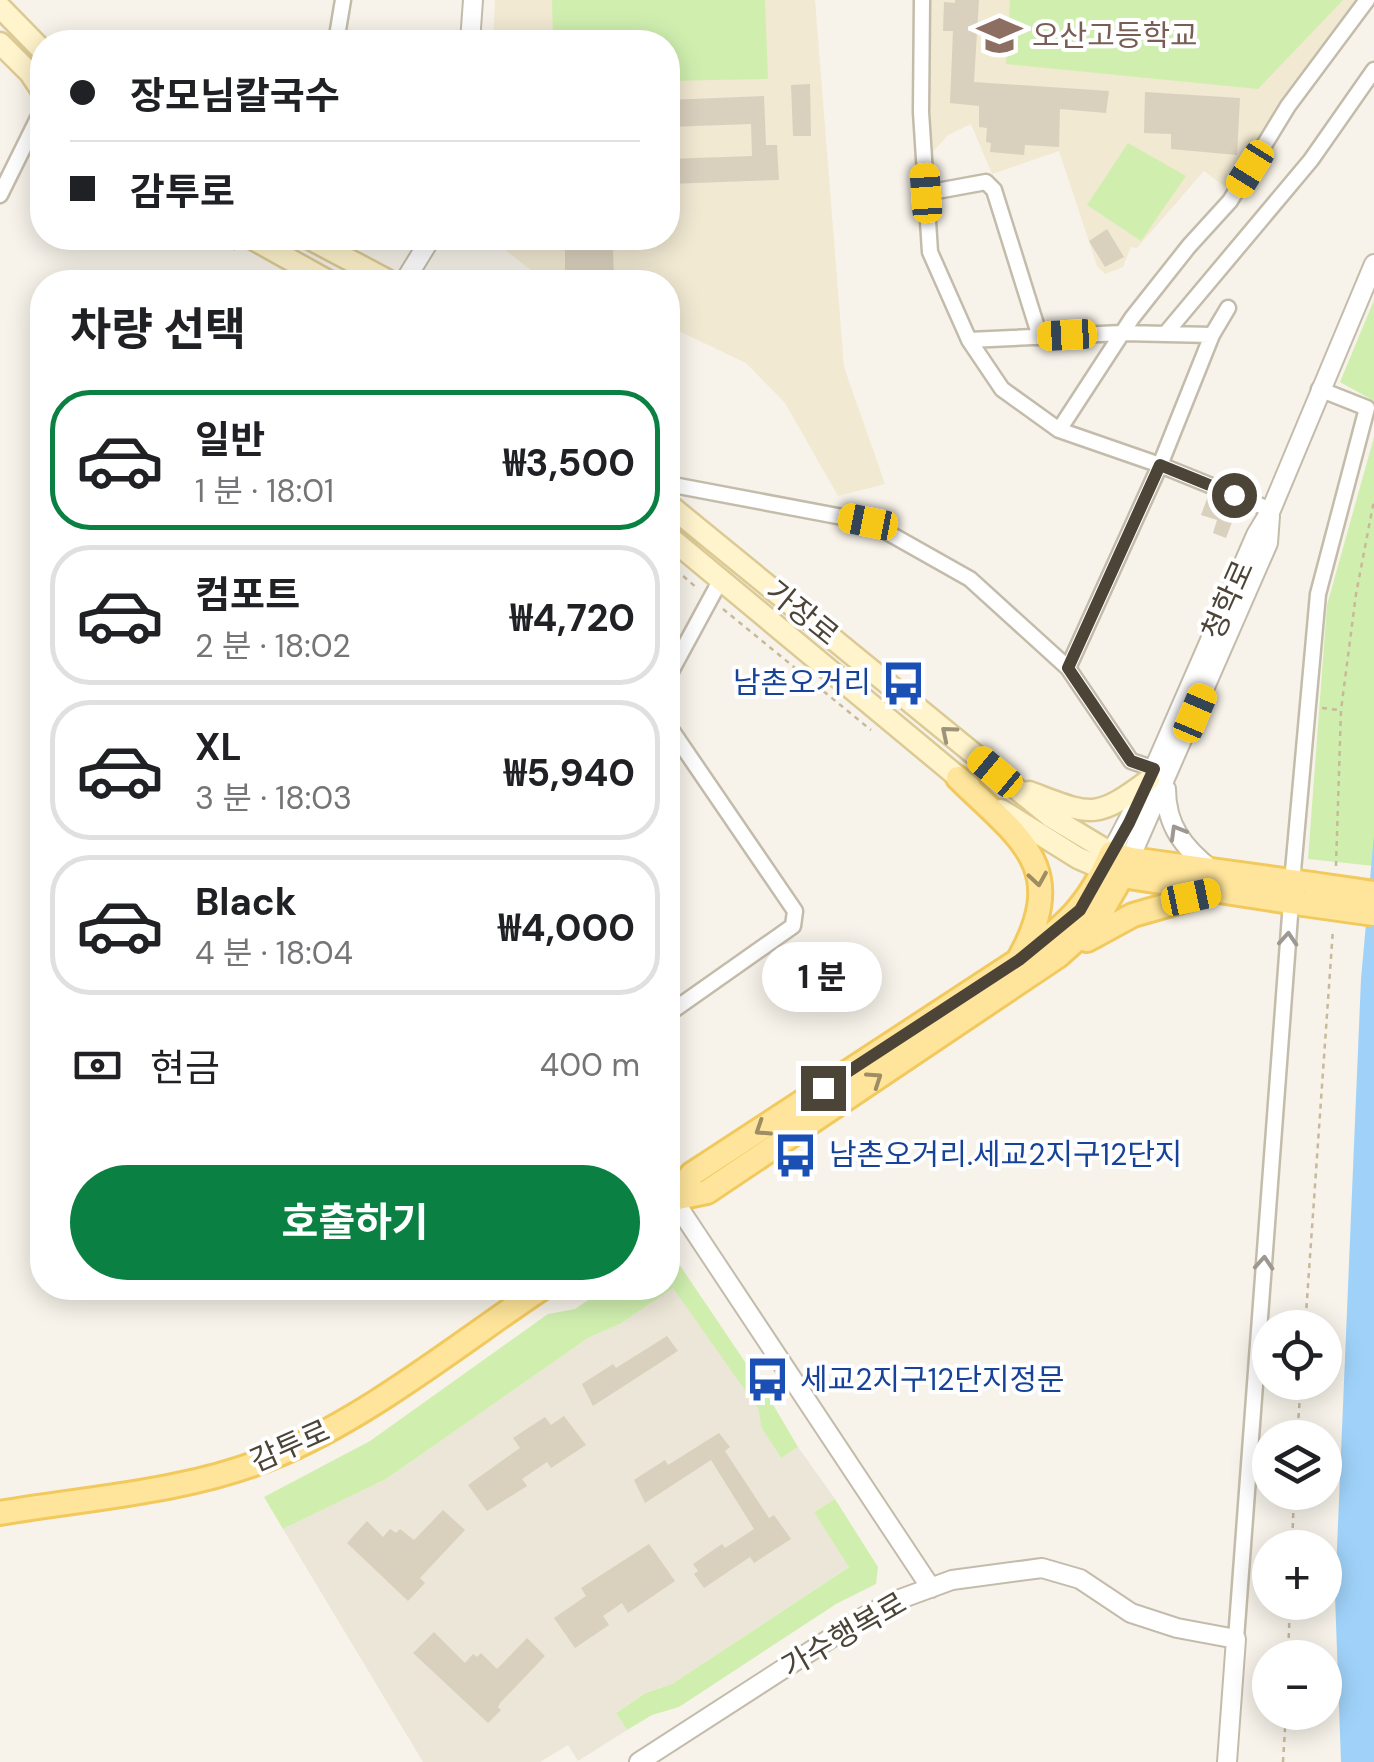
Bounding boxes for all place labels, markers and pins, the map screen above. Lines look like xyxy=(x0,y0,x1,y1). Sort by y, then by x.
school or university icon: 오산고등학교 xyxy=(975,12,1023,60)
place label: 오산고등학교 xyxy=(1032,16,1198,55)
bus stop icon: 남촌오거리 xyxy=(880,659,928,707)
place label: 남촌오거리 xyxy=(733,663,871,702)
bus stop icon: 남촌오거리.세교2지구12단지 xyxy=(772,1131,820,1179)
place label: 남촌오거리.세교2지구12단지 xyxy=(829,1135,1182,1174)
bus stop icon: 세교2지구12단지정문 xyxy=(743,1356,791,1404)
place label: 세교2지구12단지정문 xyxy=(800,1360,1065,1399)

